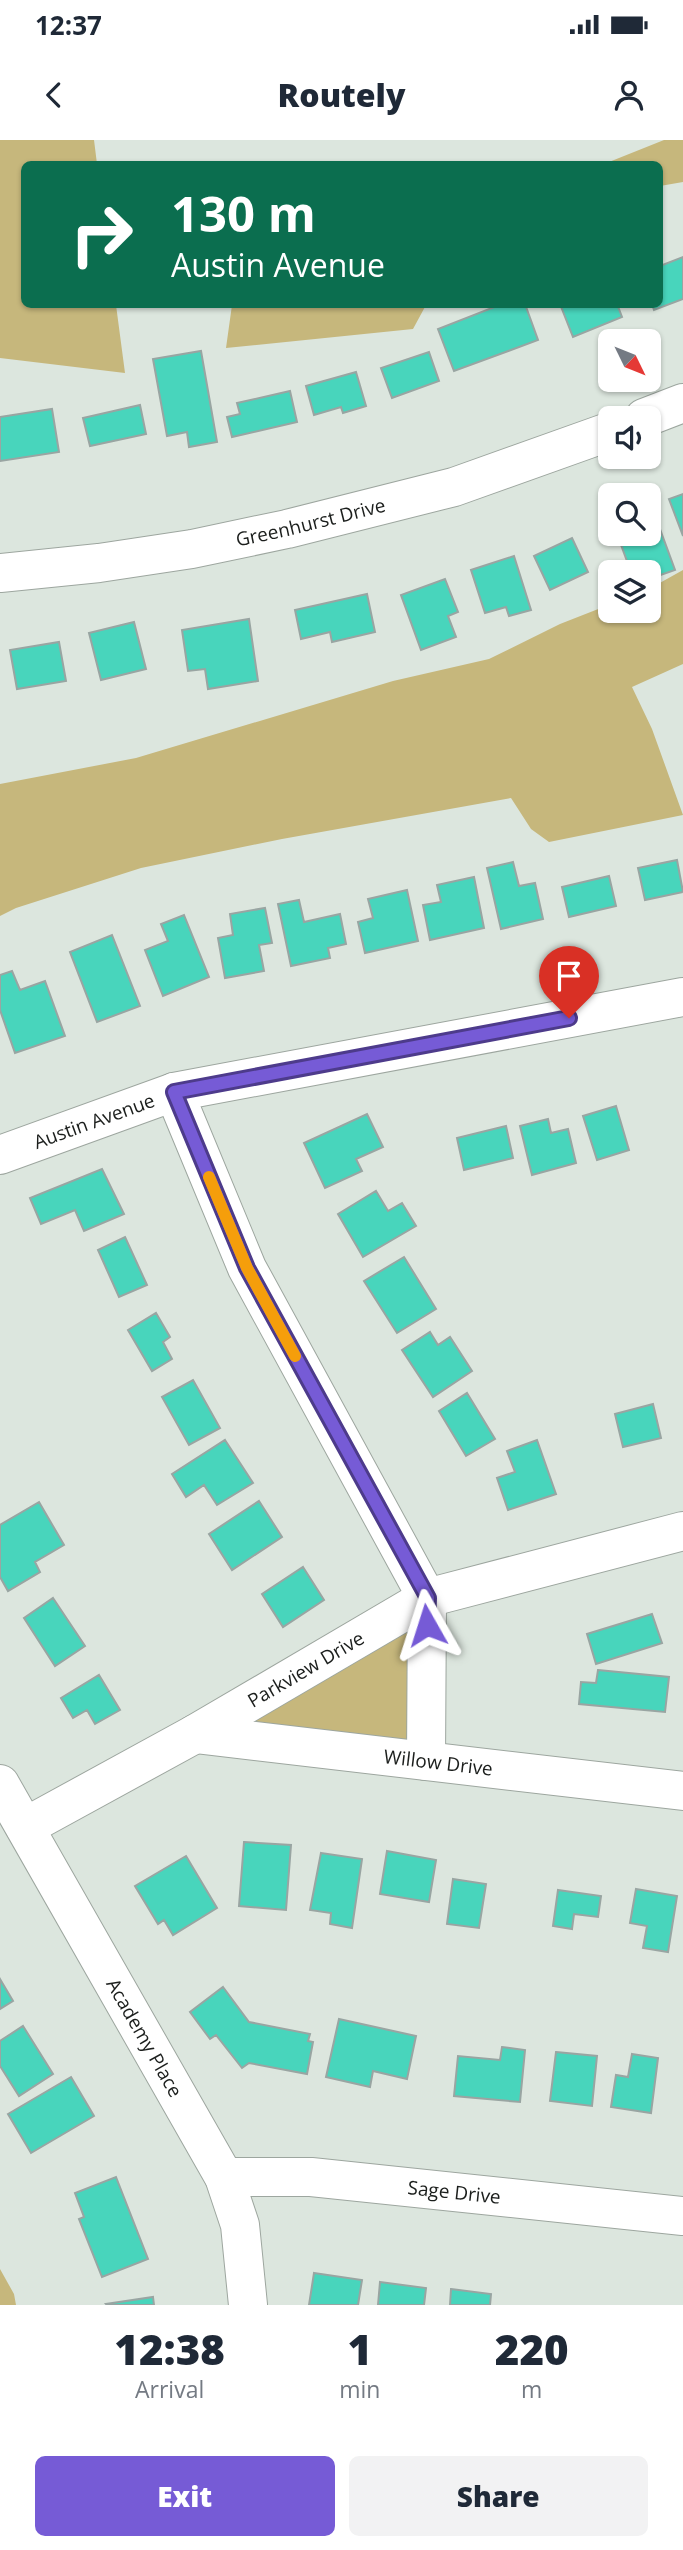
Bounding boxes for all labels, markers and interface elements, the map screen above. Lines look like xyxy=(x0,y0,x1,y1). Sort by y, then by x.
text: 12:37 xyxy=(35,7,102,43)
text: Routely xyxy=(278,73,405,116)
icon: back xyxy=(35,76,73,114)
icon: person xyxy=(610,76,648,114)
text: 130 m xyxy=(171,180,316,246)
icon: right xyxy=(56,189,147,280)
text: Austin Avenue xyxy=(171,243,385,286)
north arrow xyxy=(598,329,662,392)
map controls xyxy=(598,329,661,623)
button: sound xyxy=(598,406,661,469)
button: search xyxy=(598,483,661,546)
street label: Greenhurst Drive xyxy=(233,492,388,552)
button: layers xyxy=(598,560,661,623)
pin xyxy=(539,946,599,1018)
icon: arrive xyxy=(550,957,588,995)
street label: Austin Avenue xyxy=(30,1087,158,1155)
position arrow xyxy=(390,1588,464,1662)
street label: Parkview Drive xyxy=(243,1625,369,1713)
street label: Willow Drive xyxy=(382,1743,494,1782)
street label: Academy Place xyxy=(100,1974,189,2102)
street label: Sage Drive xyxy=(406,2174,502,2210)
text: 12:38 xyxy=(114,2320,225,2377)
text: 1 xyxy=(348,2320,372,2377)
text: 220 xyxy=(495,2320,569,2377)
text: Arrival xyxy=(135,2373,204,2405)
text: min xyxy=(339,2373,380,2405)
text: m xyxy=(521,2373,542,2405)
button: Exit xyxy=(35,2456,335,2536)
button: Share xyxy=(349,2456,648,2536)

